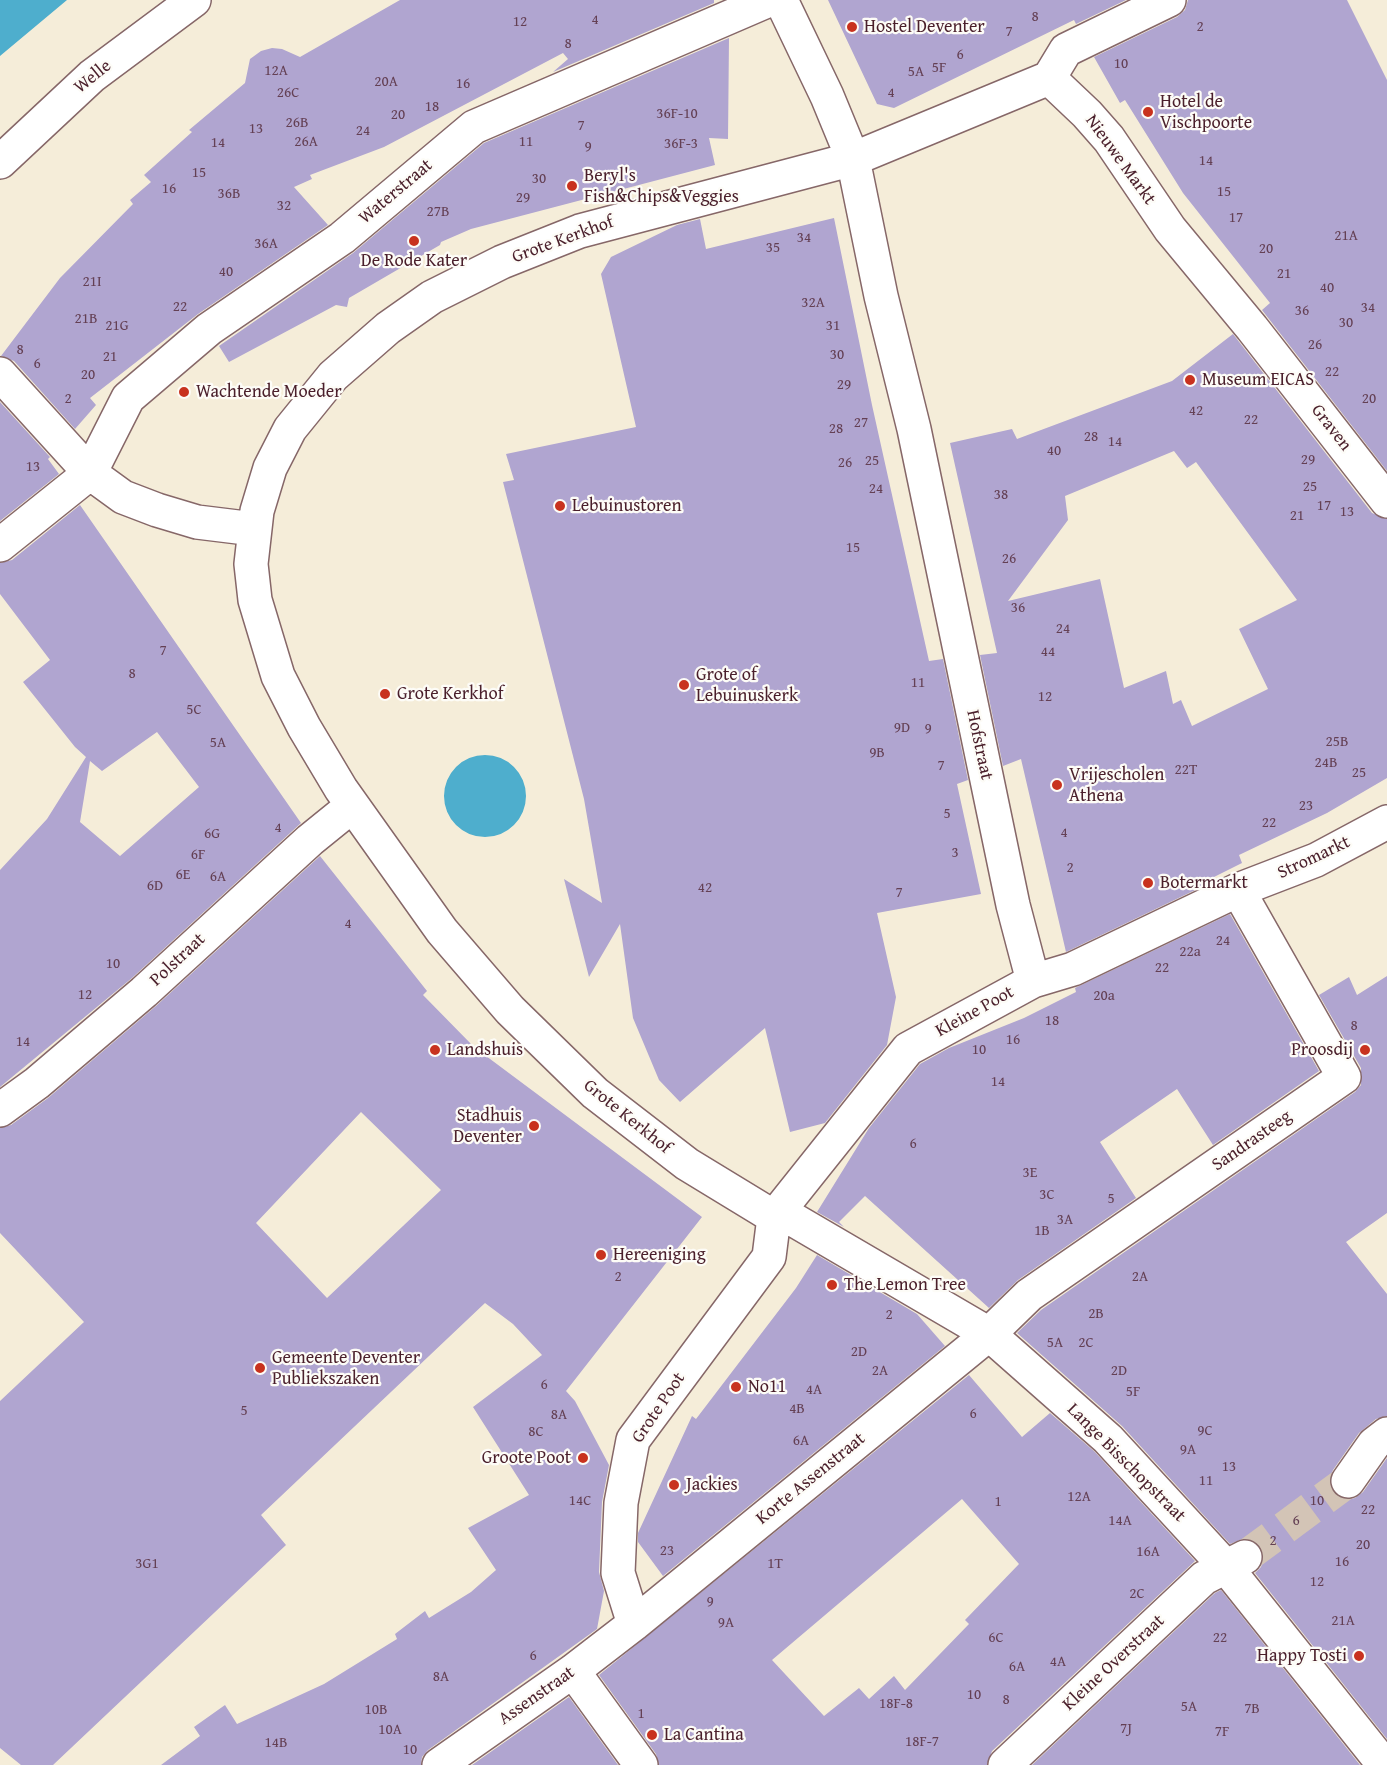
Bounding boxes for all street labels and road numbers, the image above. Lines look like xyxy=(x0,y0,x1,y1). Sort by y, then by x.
street label: Welle xyxy=(70,56,116,98)
street label: Nieuwe Markt xyxy=(1080,111,1160,209)
street label: Waterstraat xyxy=(355,155,437,229)
street label: Grote Kerkhof xyxy=(509,212,617,268)
street label: Graven xyxy=(1306,400,1356,456)
street label: Hofstraat xyxy=(961,708,997,782)
street label: Stromarkt xyxy=(1274,832,1354,884)
street label: Polstraat xyxy=(146,929,210,991)
street label: Kleine Poot xyxy=(932,982,1018,1042)
street label: Grote Kerkhof xyxy=(579,1075,675,1159)
street label: Sandrasteeg xyxy=(1208,1106,1296,1176)
street label: Grote Poot xyxy=(628,1369,690,1447)
street label: Lange Bisschopstraat xyxy=(1062,1399,1190,1527)
street label: Korte Assenstraat xyxy=(752,1428,870,1530)
street label: Kleine Overstraat xyxy=(1059,1610,1169,1716)
street label: Assenstraat xyxy=(495,1662,579,1730)

